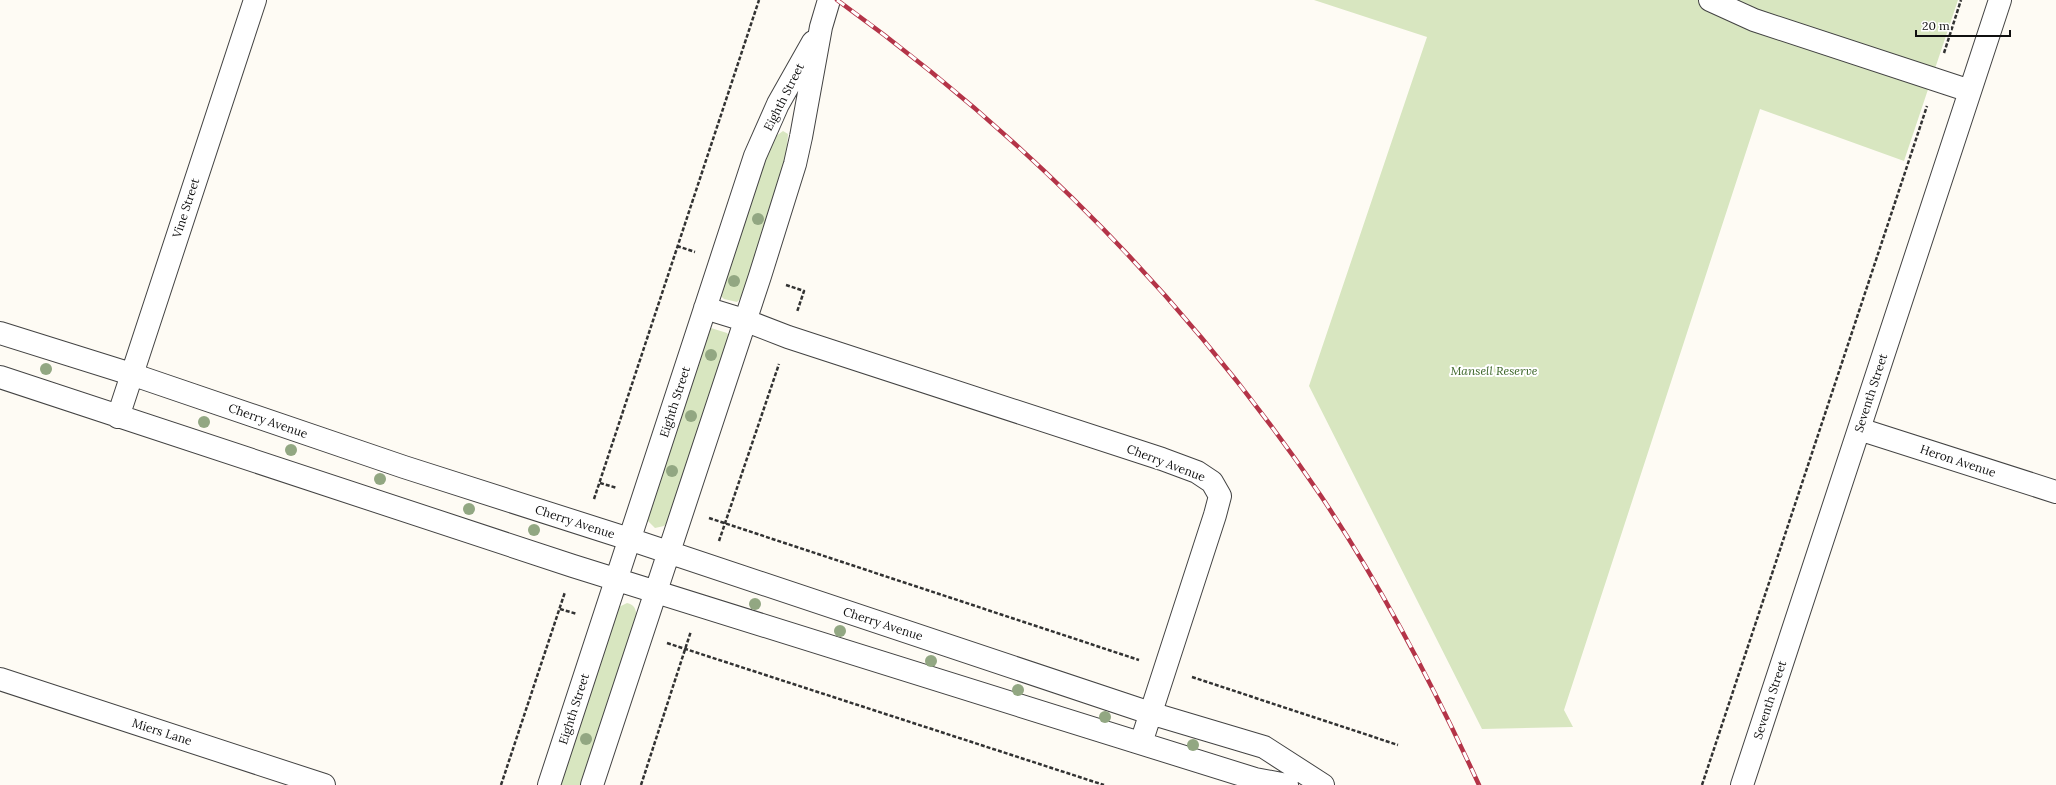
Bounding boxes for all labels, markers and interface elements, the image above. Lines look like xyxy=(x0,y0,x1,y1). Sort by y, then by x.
scale bar xyxy=(1916,12,2010,38)
text: 20 m xyxy=(1922,18,1950,33)
street label: Eighth Street xyxy=(760,60,807,133)
street label: Vine Street xyxy=(169,176,202,241)
street label: Seventh Street xyxy=(1851,351,1890,434)
park label: Mansell Reserve xyxy=(1450,363,1538,378)
street label: Eighth Street xyxy=(656,364,693,439)
street label: Cherry Avenue xyxy=(227,400,310,441)
street label: Cherry Avenue xyxy=(1125,441,1208,485)
street label: Heron Avenue xyxy=(1918,441,1998,480)
street label: Cherry Avenue xyxy=(533,502,617,542)
street label: Cherry Avenue xyxy=(841,604,925,644)
street label: Seventh Street xyxy=(1750,658,1789,741)
street label: Eighth Street xyxy=(555,671,592,746)
street label: Miers Lane xyxy=(130,715,194,748)

